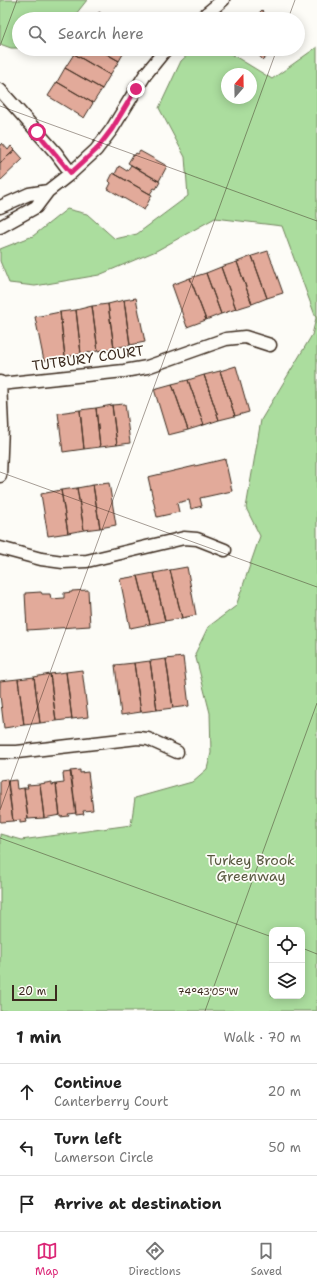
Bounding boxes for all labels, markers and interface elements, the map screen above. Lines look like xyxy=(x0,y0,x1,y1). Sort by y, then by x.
search box xyxy=(12,12,305,56)
icon: search xyxy=(26,23,48,45)
text: Search here xyxy=(58,24,144,44)
north arrow xyxy=(221,68,257,104)
route end xyxy=(127,80,145,98)
route start xyxy=(28,123,46,141)
street label: TUTBURY COURT xyxy=(31,341,146,375)
park label: Turkey Brook Greenway xyxy=(207,851,295,885)
map controls xyxy=(269,927,305,999)
button: locate xyxy=(269,927,305,963)
button: layers xyxy=(269,963,305,999)
scale bar xyxy=(12,983,57,1002)
text: 20 m xyxy=(18,984,46,999)
text: 74°43'05"W xyxy=(178,985,239,998)
text: 1 min xyxy=(16,1026,61,1048)
text: Walk · 70 m xyxy=(224,1029,301,1046)
text: Continue xyxy=(54,1073,122,1093)
icon: ahead xyxy=(16,1081,38,1103)
text: 20 m xyxy=(268,1083,301,1100)
text: Canterberry Court xyxy=(54,1093,168,1110)
text: Turn left xyxy=(54,1129,122,1149)
icon: left xyxy=(16,1137,38,1159)
text: 50 m xyxy=(268,1139,301,1156)
text: Lamerson Circle xyxy=(54,1149,154,1166)
icon: arrive xyxy=(16,1193,38,1215)
text: Arrive at destination xyxy=(54,1194,222,1214)
tab: Map xyxy=(35,1240,59,1279)
tab: Directions xyxy=(128,1240,181,1279)
tab: Saved xyxy=(251,1240,282,1279)

